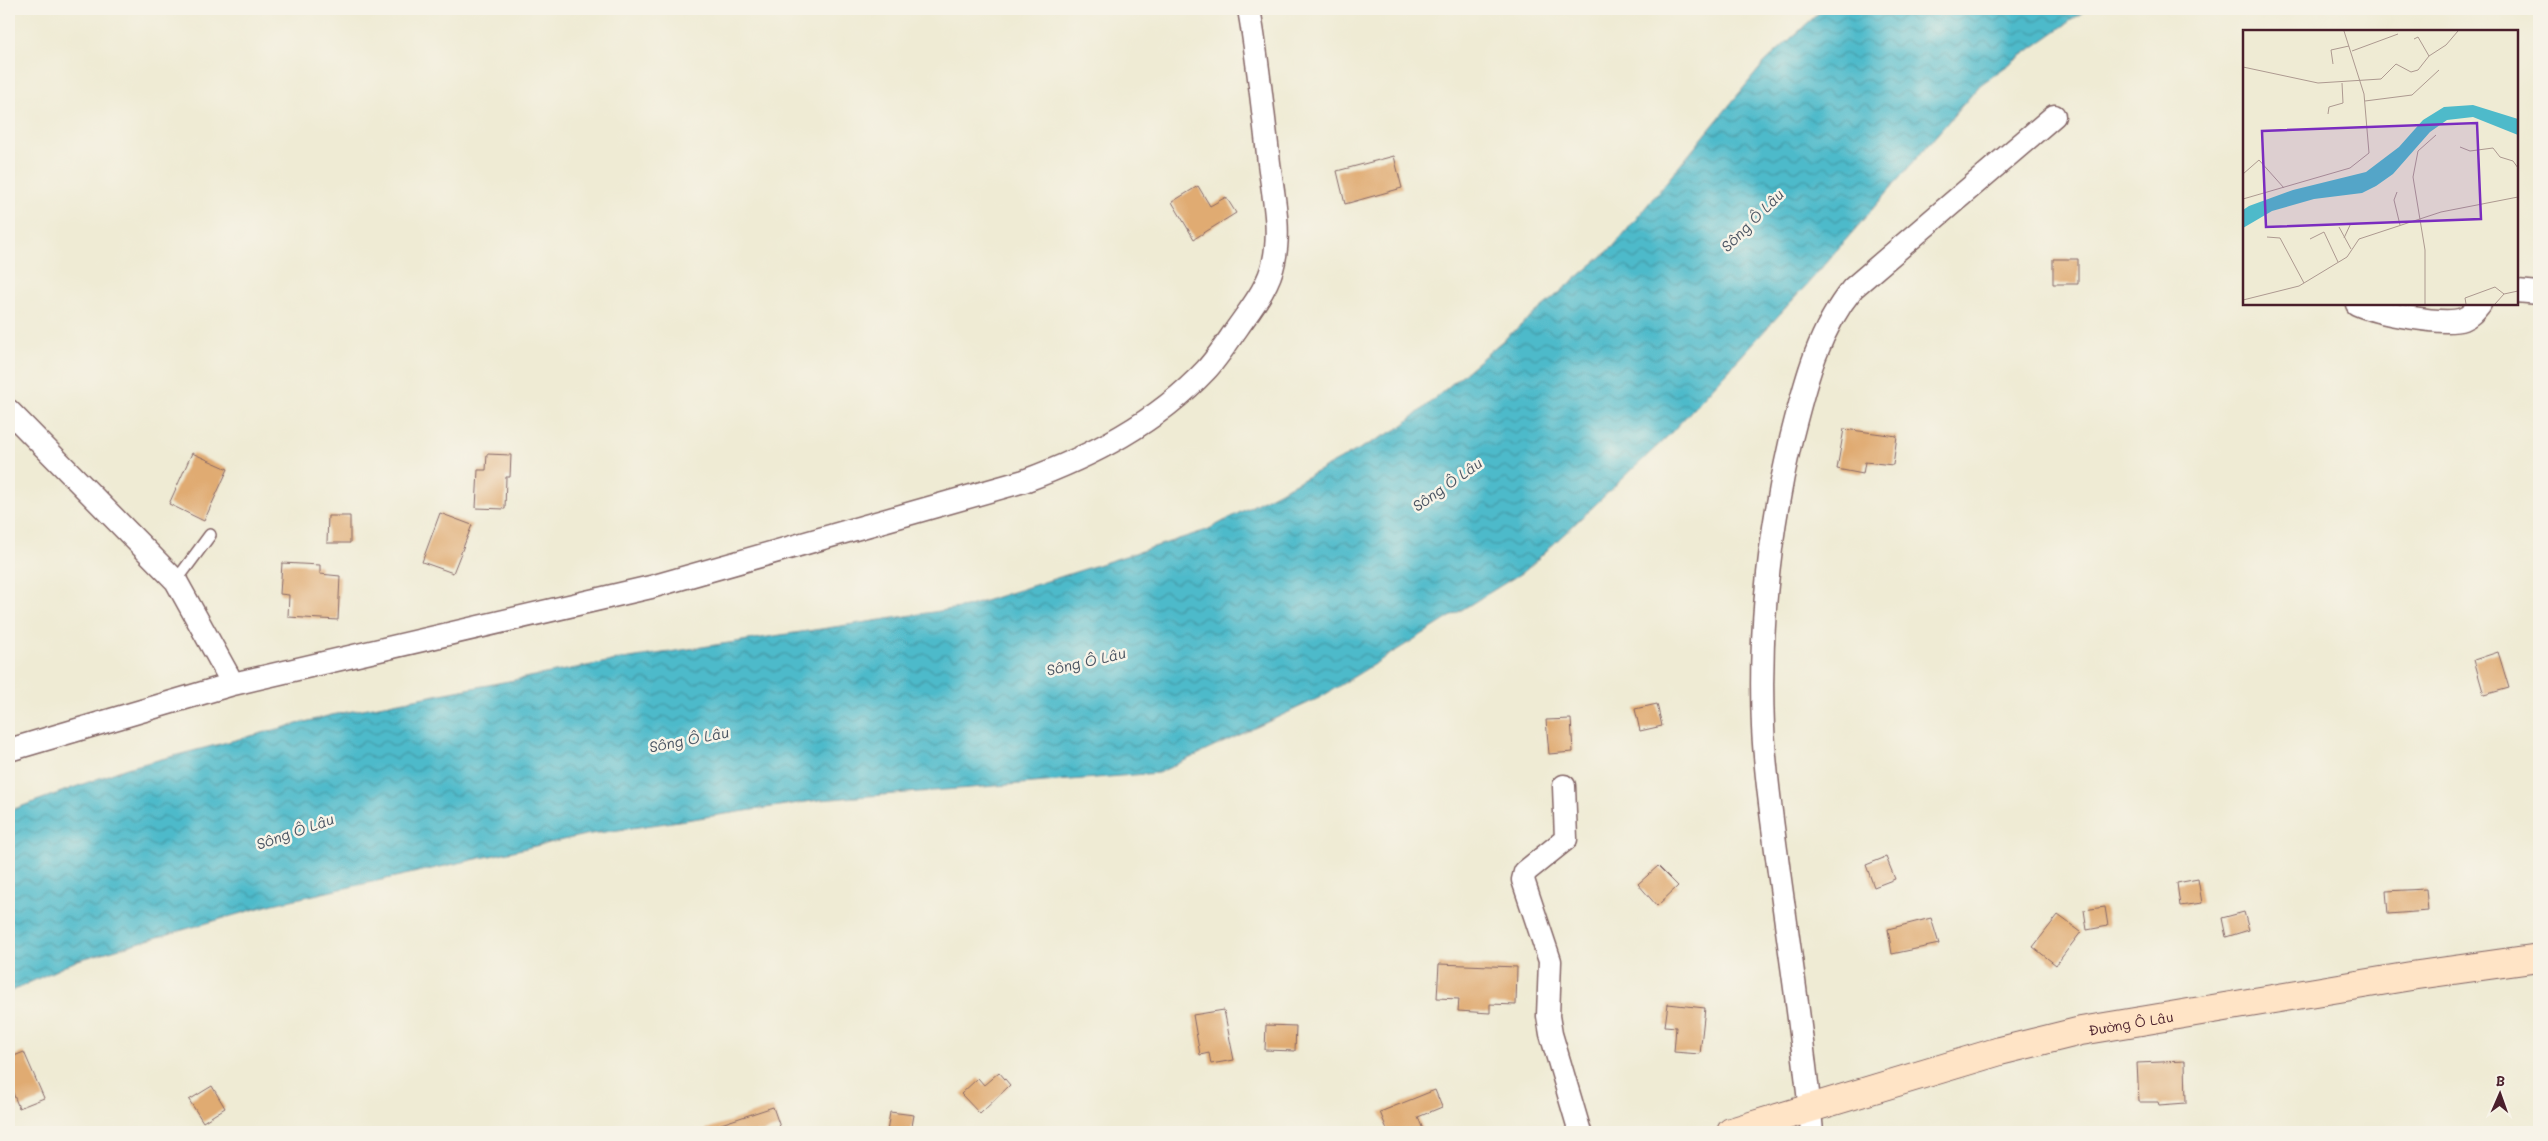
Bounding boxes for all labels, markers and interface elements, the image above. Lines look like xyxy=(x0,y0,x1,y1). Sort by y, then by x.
inset map xyxy=(2243,30,2518,305)
water label: Sông Ô Lâu xyxy=(1716,184,1788,256)
water label: Sông Ô Lâu xyxy=(1408,452,1486,516)
water label: Sông Ô Lâu xyxy=(1044,642,1128,680)
water label: Sông Ô Lâu xyxy=(647,721,731,757)
water label: Sông Ô Lâu xyxy=(253,808,337,854)
street label: Đường Ô Lâu xyxy=(2087,1006,2175,1039)
north arrow xyxy=(2476,1068,2526,1118)
text: B xyxy=(2495,1071,2506,1090)

